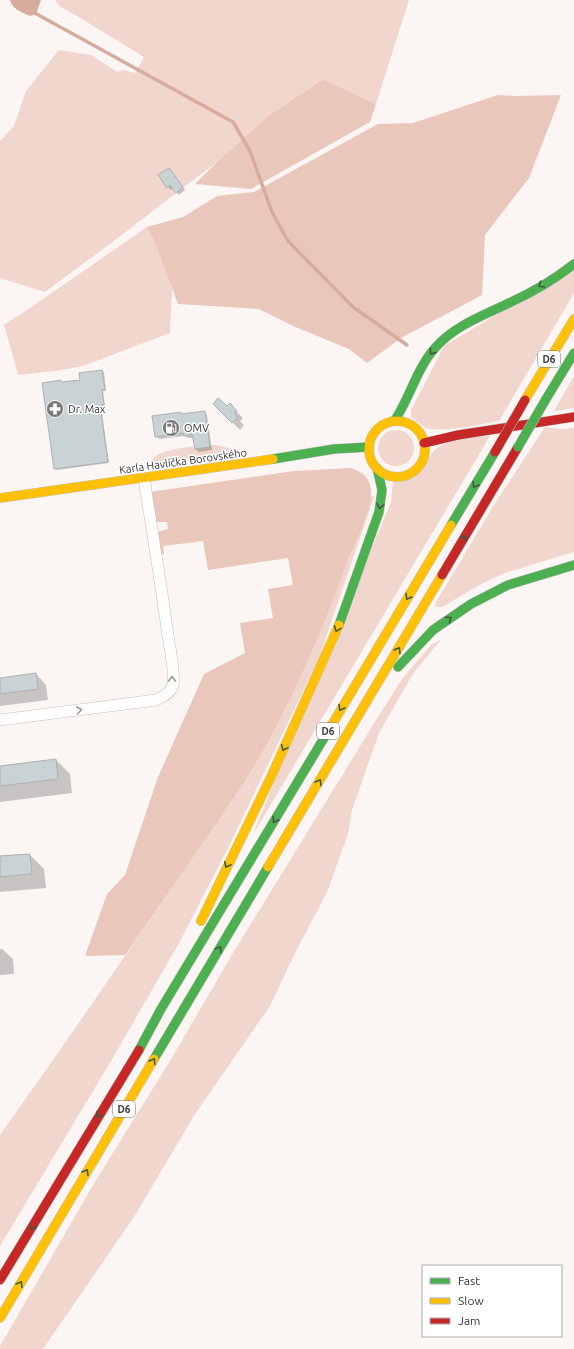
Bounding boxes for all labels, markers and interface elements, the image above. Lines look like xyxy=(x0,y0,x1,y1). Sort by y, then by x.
one-way arrow xyxy=(538,280,545,288)
one-way arrow xyxy=(430,348,437,355)
road number: D6 xyxy=(538,351,560,367)
pharmacy icon: Dr. Max xyxy=(45,399,65,419)
place label: Dr. Max xyxy=(68,403,106,415)
fuel station icon: OMV xyxy=(161,418,181,438)
place label: OMV xyxy=(184,422,209,434)
street label: Karla Havlíčka Borovského xyxy=(118,446,248,476)
one-way arrow xyxy=(472,481,479,488)
one-way arrow xyxy=(376,503,384,510)
one-way arrow xyxy=(460,535,467,542)
one-way arrow xyxy=(405,593,413,600)
one-way arrow xyxy=(444,617,451,624)
one-way arrow xyxy=(334,626,342,633)
one-way arrow xyxy=(393,647,401,654)
one-way arrow xyxy=(168,676,176,682)
one-way arrow xyxy=(339,704,346,711)
one-way arrow xyxy=(76,706,82,715)
road number: D6 xyxy=(317,723,339,739)
one-way arrow xyxy=(281,743,289,751)
one-way arrow xyxy=(314,779,322,786)
one-way arrow xyxy=(272,816,279,823)
one-way arrow xyxy=(224,860,232,868)
one-way arrow xyxy=(215,946,222,953)
one-way arrow xyxy=(148,1058,155,1065)
road number: D6 xyxy=(113,1101,135,1117)
one-way arrow xyxy=(97,1111,104,1118)
one-way arrow xyxy=(82,1169,89,1176)
one-way arrow xyxy=(29,1223,37,1230)
legend xyxy=(422,1265,562,1337)
text: Fast xyxy=(458,1274,480,1287)
one-way arrow xyxy=(15,1281,22,1288)
text: Slow xyxy=(458,1294,484,1307)
text: Jam xyxy=(458,1314,480,1327)

